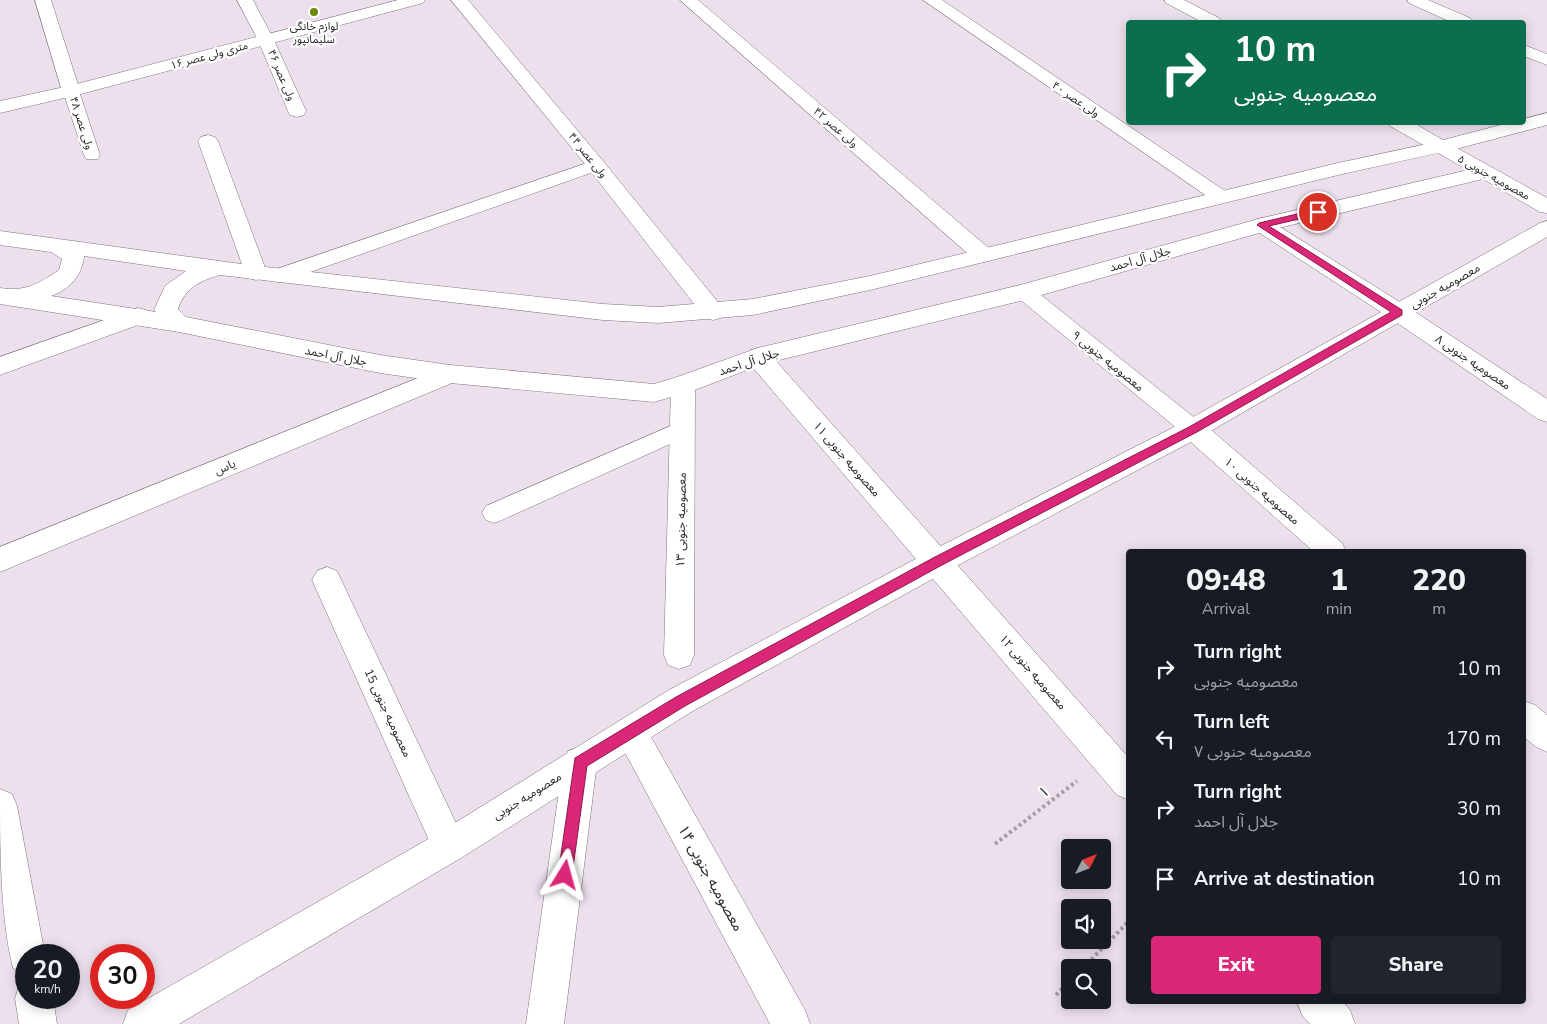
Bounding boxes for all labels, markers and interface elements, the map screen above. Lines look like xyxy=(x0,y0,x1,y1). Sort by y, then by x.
marker: لوازم خانگی سلیمانپور xyxy=(308,6,320,18)
place label: لوازم خانگی سلیمانپور xyxy=(290,19,339,47)
text: 10 m xyxy=(1234,26,1316,73)
street label: ۱۶ متری ولی عصر xyxy=(169,38,250,73)
icon: right xyxy=(1151,40,1216,105)
street label: ولی عصر ۴۶ xyxy=(264,47,299,103)
street label: ولی عصر ۴۰ xyxy=(1049,78,1103,121)
text: معصومیه جنوبی xyxy=(1234,79,1377,109)
street label: ولی عصر ۴۸ xyxy=(66,95,97,151)
street label: ولی عصر ۴۲ xyxy=(810,104,861,151)
street label: ولی عصر ۴۴ xyxy=(565,129,611,181)
street label: معصومیه جنوبی ۵ xyxy=(1455,151,1533,204)
pin xyxy=(1297,191,1339,233)
icon: arrive xyxy=(1304,198,1332,226)
street label: جلال آل احمد xyxy=(1107,243,1173,275)
street label: معصومیه جنوبی xyxy=(1407,260,1483,312)
street label: معصومیه جنوبی ۹ xyxy=(1069,327,1147,395)
street label: معصومیه جنوبی ۸ xyxy=(1432,331,1514,393)
street label: جلال آل احمد xyxy=(303,342,369,370)
street label: جلال آل احمد xyxy=(716,345,782,379)
street label: معصومیه جنوبی ۱۱ xyxy=(810,418,884,500)
street label: معصومیه جنوبی ۱۰ xyxy=(1221,454,1303,528)
street label: یاس xyxy=(212,455,238,479)
street label: معصومیه جنوبی ۱۳ xyxy=(672,472,690,568)
text: 09:48 xyxy=(1186,560,1266,601)
text: 1 xyxy=(1330,560,1348,601)
text: 220 xyxy=(1412,560,1466,601)
text: Arrival xyxy=(1202,598,1250,620)
text: min xyxy=(1326,598,1352,620)
text: m xyxy=(1432,598,1446,620)
street label: معصومیه جنوبی ۱۲ xyxy=(996,631,1070,713)
text: Turn right xyxy=(1194,639,1281,665)
icon: right xyxy=(1151,655,1179,683)
text: 10 m xyxy=(1457,656,1501,682)
street label: معصومیه جنوبی 15 xyxy=(361,666,415,760)
text: معصومیه جنوبی xyxy=(1194,671,1298,693)
text: Turn left xyxy=(1194,709,1269,735)
icon: left xyxy=(1151,725,1179,753)
text: 170 m xyxy=(1446,726,1501,752)
text: معصومیه جنوبی ۷ xyxy=(1194,741,1312,763)
street label: معصومیه جنوبی xyxy=(490,768,564,824)
text: Turn right xyxy=(1194,779,1281,805)
street label: ۱ xyxy=(1035,781,1053,803)
icon: right xyxy=(1151,795,1179,823)
text: 30 m xyxy=(1457,796,1501,822)
text: جلال آل احمد xyxy=(1194,811,1278,833)
street label: معصومیه جنوبی ۱۴ xyxy=(673,821,749,935)
north arrow xyxy=(1061,839,1111,889)
map controls xyxy=(1061,839,1111,1009)
position arrow xyxy=(538,848,590,900)
icon: arrive xyxy=(1151,865,1179,893)
text: Arrive at destination xyxy=(1194,866,1375,892)
text: 10 m xyxy=(1457,866,1501,892)
button: sound xyxy=(1061,899,1111,949)
button: Exit xyxy=(1151,936,1321,994)
button: Share xyxy=(1331,936,1501,994)
speed limit sign: 30 xyxy=(90,944,155,1009)
text: 20 xyxy=(32,953,63,987)
button: search xyxy=(1061,959,1111,1009)
text: km/h xyxy=(34,981,61,997)

